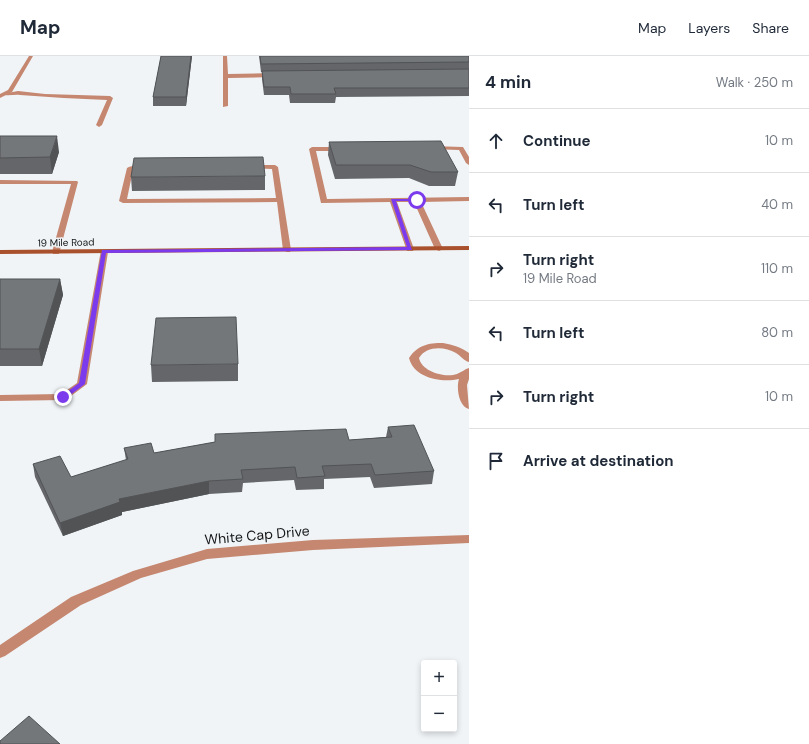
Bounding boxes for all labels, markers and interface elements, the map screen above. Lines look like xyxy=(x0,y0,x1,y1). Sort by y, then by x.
text: Map xyxy=(20,15,60,40)
text: Map xyxy=(638,19,666,37)
text: Layers xyxy=(688,19,730,37)
text: Share xyxy=(752,19,789,37)
text: 4 min xyxy=(485,71,531,93)
text: Walk · 250 m xyxy=(716,74,793,91)
icon: ahead xyxy=(485,130,507,152)
text: Continue xyxy=(523,131,591,151)
text: 10 m xyxy=(765,132,793,149)
route start xyxy=(408,191,426,209)
icon: left xyxy=(485,194,507,216)
text: Turn left xyxy=(523,195,584,215)
text: 40 m xyxy=(761,196,793,213)
street label: 19 Mile Road xyxy=(38,236,94,249)
text: Turn right xyxy=(523,250,594,270)
icon: right xyxy=(485,258,507,280)
text: 110 m xyxy=(761,260,793,277)
text: 19 Mile Road xyxy=(523,270,597,287)
icon: left xyxy=(485,322,507,344)
text: Turn left xyxy=(523,323,584,343)
text: 80 m xyxy=(761,324,793,341)
icon: right xyxy=(485,386,507,408)
text: Turn right xyxy=(523,387,594,407)
route end xyxy=(54,388,72,406)
text: 10 m xyxy=(765,388,793,405)
icon: arrive xyxy=(485,450,507,472)
text: Arrive at destination xyxy=(523,451,674,471)
street label: White Cap Drive xyxy=(204,521,310,549)
map controls xyxy=(421,660,457,732)
button: + xyxy=(421,660,457,696)
button: − xyxy=(421,696,457,732)

